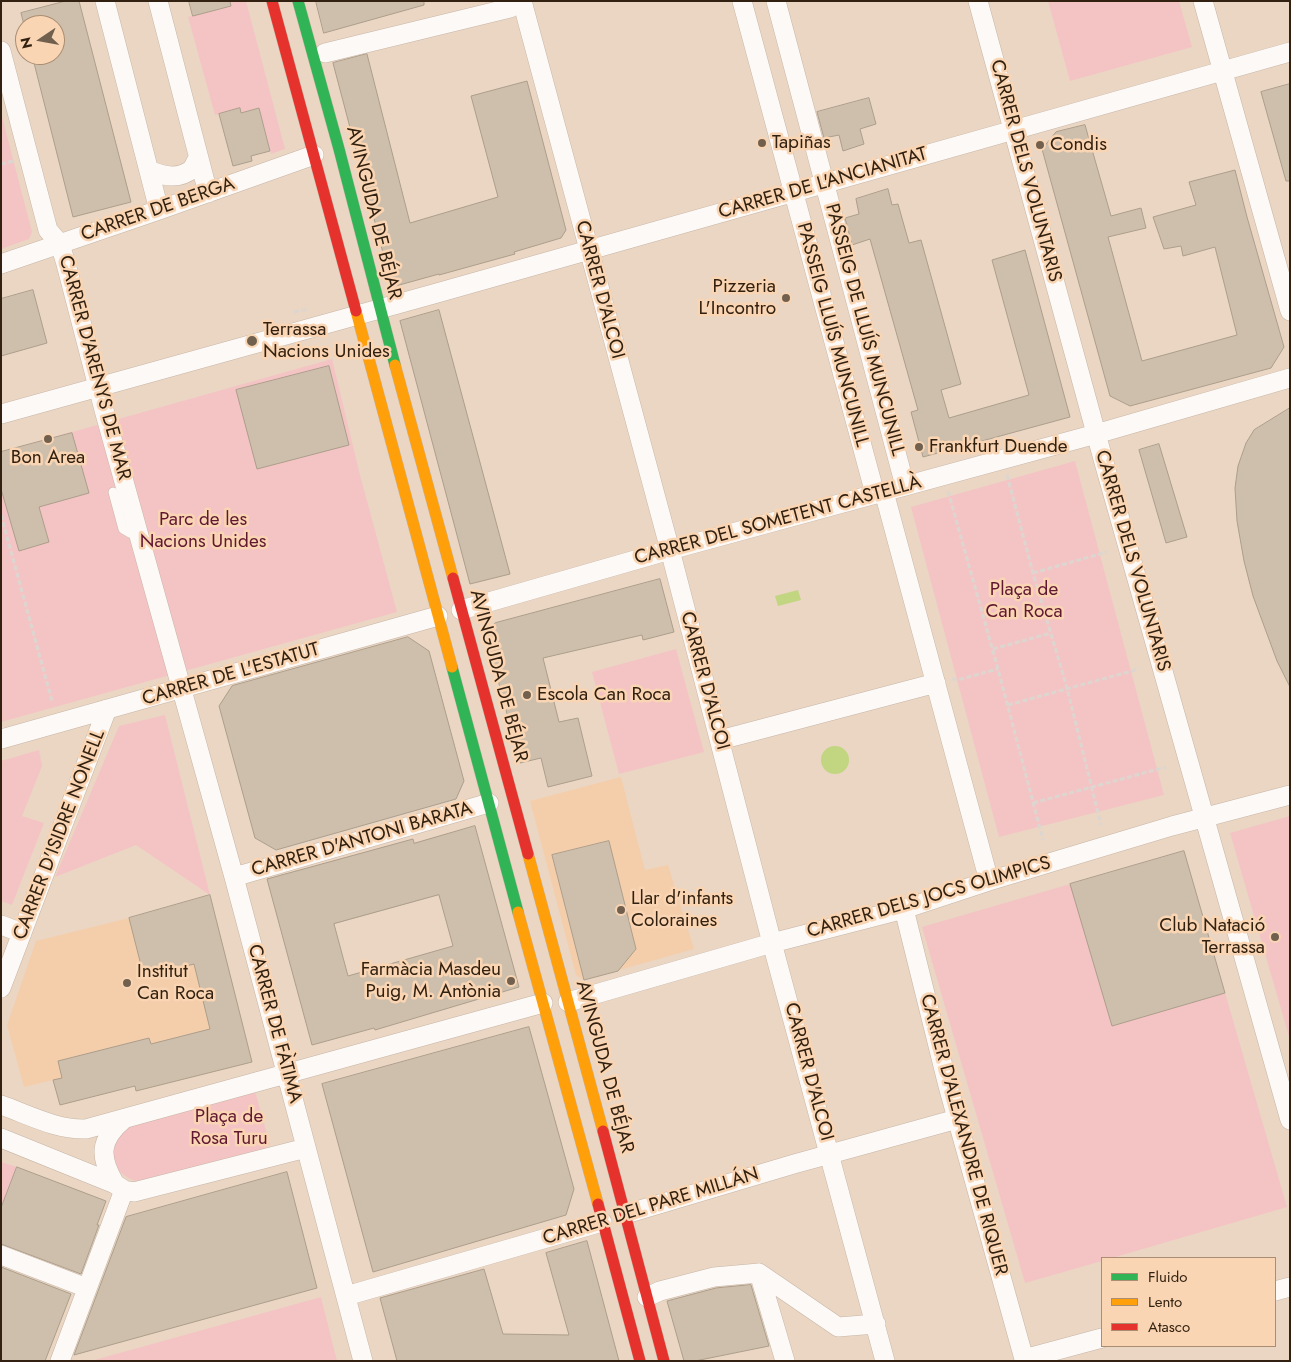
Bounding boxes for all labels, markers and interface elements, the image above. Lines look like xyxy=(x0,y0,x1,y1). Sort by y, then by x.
north arrow xyxy=(15,15,65,65)
text: N xyxy=(15,35,37,50)
street label: CARRER DELS VOLUNTARIS xyxy=(984,57,1066,285)
street label: AVINGUDA DE BÉJAR xyxy=(340,124,406,302)
place label: Tapiñas xyxy=(772,132,831,154)
place label: Condis xyxy=(1050,134,1107,156)
marker: Tapiñas xyxy=(756,137,768,149)
marker: Condis xyxy=(1034,139,1046,151)
street label: CARRER DE L'ANCIANITAT xyxy=(716,143,930,225)
street label: CARRER DE BERGA xyxy=(78,173,238,247)
street label: PASSEIG DE LLUÍS MUNCUNILL xyxy=(819,201,909,459)
street label: CARRER D'ALCOI xyxy=(570,218,628,362)
street label: PASSEIG LLUÍS MUNCUNILL xyxy=(791,220,873,450)
street label: CARRER D'ARENYS DE MAR xyxy=(53,253,135,483)
place label: Pizzeria L'Incontro xyxy=(699,276,776,320)
marker: Pizzeria L'Incontro xyxy=(780,292,792,304)
place label: Terrassa Nacions Unides xyxy=(263,319,390,363)
marker: Terrassa Nacions Unides xyxy=(245,334,259,348)
marker: Bon Area xyxy=(42,433,54,445)
place label: Frankfurt Duende xyxy=(929,436,1068,458)
marker: Frankfurt Duende xyxy=(913,441,925,453)
place label: Bon Area xyxy=(11,447,85,469)
street label: CARRER DELS VOLUNTARIS xyxy=(1089,448,1175,674)
street label: CARRER DEL SOMETENT CASTELLÀ xyxy=(632,472,924,570)
park label: Parc de les Nacions Unides xyxy=(140,509,266,553)
park label: Plaça de Can Roca xyxy=(985,579,1063,623)
street label: AVINGUDA DE BÉJAR xyxy=(464,587,532,765)
street label: CARRER D'ALCOI xyxy=(675,609,733,753)
street label: CARRER DE L'ESTATUT xyxy=(140,639,322,711)
place label: Escola Can Roca xyxy=(537,684,671,706)
marker: Escola Can Roca xyxy=(521,689,533,701)
street label: CARRER D'ISIDRE NONELL xyxy=(9,727,111,943)
street label: CARRER D'ANTONI BARATA xyxy=(249,798,475,882)
street label: CARRER DELS JOCS OLIMPICS xyxy=(805,852,1053,944)
place label: Llar d'infants Coloraines xyxy=(631,888,733,932)
marker: Llar d'infants Coloraines xyxy=(615,904,627,916)
place label: Club Natació Terrassa xyxy=(1159,915,1265,959)
marker: Club Natació Terrassa xyxy=(1269,931,1281,943)
street label: CARRER DE FÀTIMA xyxy=(242,942,306,1106)
place label: Farmàcia Masdeu Puig, M. Antònia xyxy=(361,959,501,1003)
place label: Institut Can Roca xyxy=(137,961,214,1005)
marker: Farmàcia Masdeu Puig, M. Antònia xyxy=(505,975,517,987)
marker: Institut Can Roca xyxy=(121,977,133,989)
street label: AVINGUDA DE BÉJAR xyxy=(570,978,638,1156)
street label: CARRER D'ALEXANDRE DE RIQUER xyxy=(914,992,1012,1278)
street label: CARRER D'ALCOI xyxy=(779,1000,837,1144)
park label: Plaça de Rosa Turu xyxy=(190,1106,268,1150)
street label: CARRER DEL PARE MILLÁN xyxy=(540,1163,762,1251)
legend xyxy=(1101,1257,1276,1347)
text: Fluido xyxy=(1148,1266,1187,1288)
text: Lento xyxy=(1148,1291,1182,1313)
text: Atasco xyxy=(1148,1316,1190,1338)

